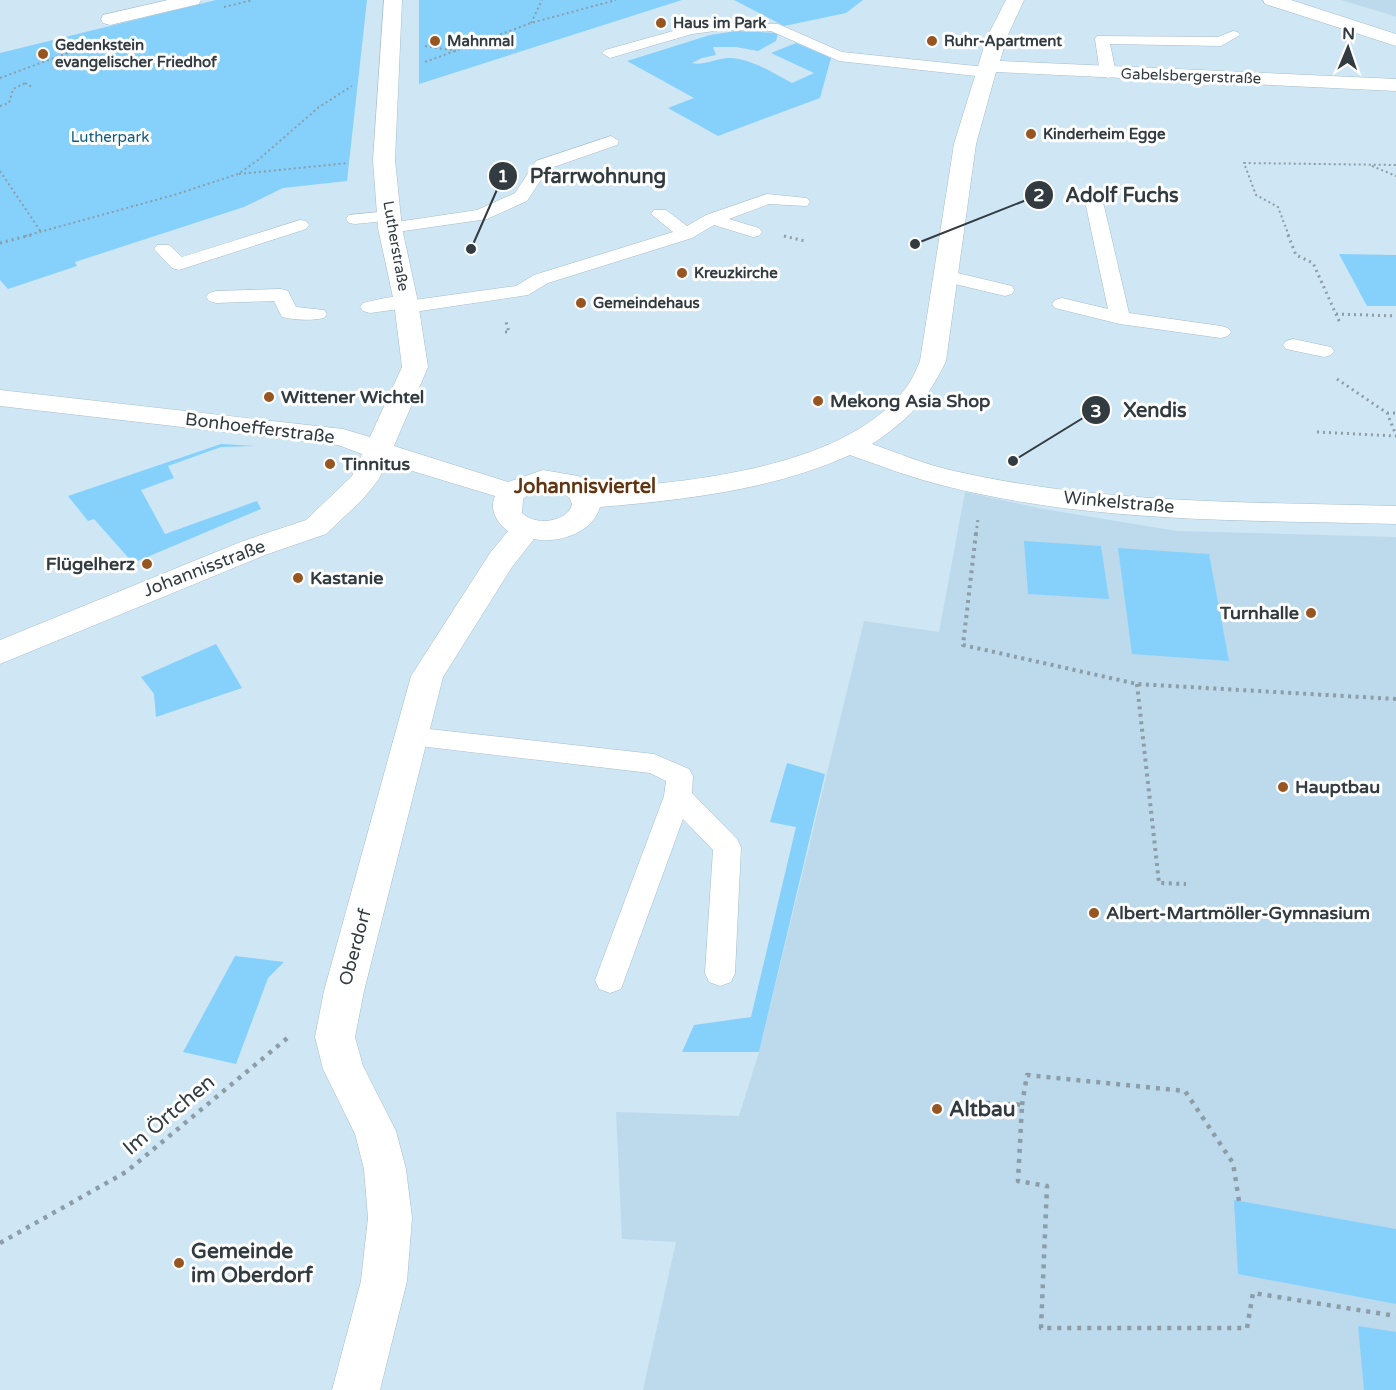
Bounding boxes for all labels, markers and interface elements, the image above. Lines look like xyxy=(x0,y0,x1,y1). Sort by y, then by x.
place label: Haus im Park xyxy=(673,14,766,32)
marker: Haus im Park xyxy=(654,16,668,30)
north arrow xyxy=(1318,18,1378,78)
text: N xyxy=(1342,24,1355,44)
place label: Mahnmal xyxy=(447,32,514,50)
place label: Ruhr-Apartment xyxy=(944,32,1062,51)
marker: Mahnmal xyxy=(428,34,442,48)
marker: Ruhr-Apartment xyxy=(925,34,939,48)
place label: Gedenkstein evangelischer Friedhof xyxy=(55,36,217,72)
marker: Gedenkstein evangelischer Friedhof xyxy=(36,47,50,61)
street label: Gabelsbergerstraße xyxy=(1120,65,1262,87)
place label: Kinderheim Egge xyxy=(1043,125,1166,144)
marker: Kinderheim Egge xyxy=(1024,127,1038,141)
park label: Lutherpark xyxy=(71,128,149,146)
callout: Pfarrwohnung xyxy=(488,157,679,195)
text: 1 xyxy=(497,165,509,187)
text: Pfarrwohnung xyxy=(530,165,666,189)
callout: Adolf Fuchs xyxy=(1024,176,1191,214)
text: 2 xyxy=(1033,184,1045,206)
text: Adolf Fuchs xyxy=(1065,184,1179,208)
street label: Lutherstraße xyxy=(379,199,413,293)
place label: Kreuzkirche xyxy=(694,264,778,282)
marker: Kreuzkirche xyxy=(675,266,689,280)
place label: Gemeindehaus xyxy=(593,294,700,312)
marker: Gemeindehaus xyxy=(574,296,588,310)
place label: Wittener Wichtel xyxy=(281,386,424,408)
marker: Wittener Wichtel xyxy=(262,390,276,404)
place label: Mekong Asia Shop xyxy=(830,390,990,412)
callout: Xendis xyxy=(1081,391,1198,429)
marker: Mekong Asia Shop xyxy=(811,394,825,408)
text: Xendis xyxy=(1123,399,1187,423)
text: 3 xyxy=(1090,400,1102,422)
street label: Bonhoefferstraße xyxy=(184,408,336,448)
place label: Tinnitus xyxy=(341,453,411,475)
marker: Tinnitus xyxy=(323,457,337,471)
district label: Johannisviertel xyxy=(513,475,656,499)
street label: Winkelstraße xyxy=(1063,486,1175,518)
street label: Johannisstraße xyxy=(140,535,268,601)
place label: Flügelherz xyxy=(46,553,135,575)
marker: Flügelherz xyxy=(140,557,154,571)
place label: Kastanie xyxy=(310,567,383,589)
marker: Kastanie xyxy=(291,571,305,585)
place label: Turnhalle xyxy=(1219,602,1299,624)
marker: Turnhalle xyxy=(1304,606,1318,620)
place label: Hauptbau xyxy=(1295,776,1380,798)
marker: Hauptbau xyxy=(1276,780,1290,794)
place label: Albert-Martmöller-Gymnasium xyxy=(1106,902,1370,924)
street label: Oberdorf xyxy=(334,906,376,988)
marker: Albert-Martmöller-Gymnasium xyxy=(1087,906,1101,920)
street label: Im Örtchen xyxy=(118,1069,220,1161)
place label: Altbau xyxy=(949,1097,1016,1122)
marker: Altbau xyxy=(930,1102,944,1116)
place label: Gemeinde im Oberdorf xyxy=(191,1239,314,1288)
marker: Gemeinde im Oberdorf xyxy=(172,1256,186,1270)

